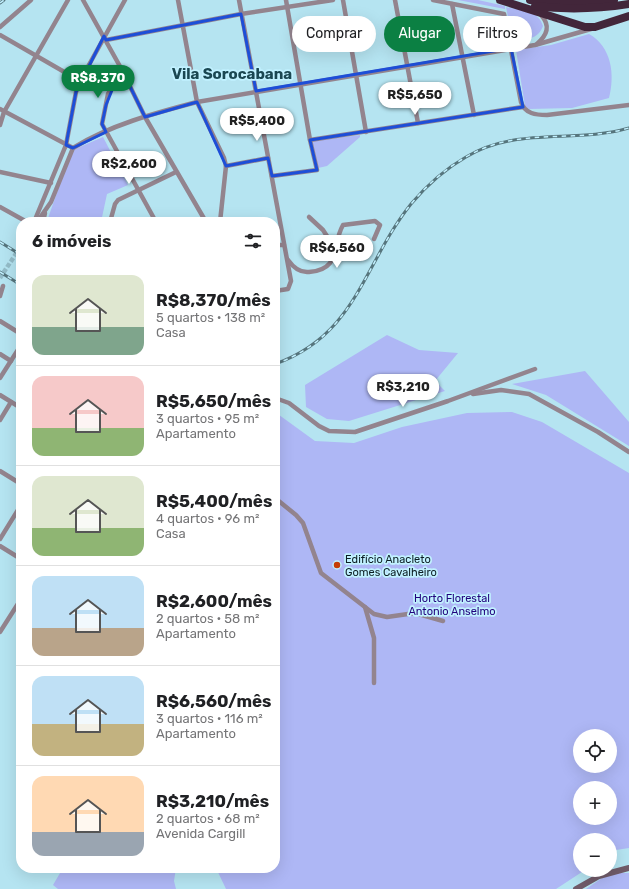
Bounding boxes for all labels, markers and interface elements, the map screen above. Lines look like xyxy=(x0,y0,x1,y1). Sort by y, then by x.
chip: Comprar xyxy=(292,16,376,52)
chip: Alugar xyxy=(384,16,455,52)
chip: Filtros xyxy=(463,16,532,52)
pin: R$8,370 xyxy=(61,65,135,99)
district label: Vila Sorocabana xyxy=(172,65,292,83)
text: R$8,370 xyxy=(71,70,125,85)
pin: R$5,650 xyxy=(378,82,452,116)
text: R$5,650 xyxy=(387,87,443,102)
pin: R$5,400 xyxy=(220,108,294,142)
text: R$5,400 xyxy=(229,113,285,128)
pin: R$2,600 xyxy=(92,151,166,185)
text: R$2,600 xyxy=(101,156,157,171)
icon: filters xyxy=(242,230,264,252)
text: 6 imóveis xyxy=(32,231,111,251)
pin: R$6,560 xyxy=(300,235,374,269)
text: R$6,560 xyxy=(309,240,365,255)
text: R$8,370/mês xyxy=(156,290,271,310)
icon: home xyxy=(64,291,112,339)
text: 5 quartos · 138 m² xyxy=(156,310,265,325)
text: Casa xyxy=(156,325,186,340)
pin: R$3,210 xyxy=(366,374,440,408)
text: R$3,210 xyxy=(376,379,430,394)
text: R$5,650/mês xyxy=(156,391,271,411)
icon: home xyxy=(64,392,112,440)
text: 3 quartos · 95 m² xyxy=(156,411,259,426)
text: Apartamento xyxy=(156,426,236,441)
text: R$5,400/mês xyxy=(156,491,272,511)
icon: home xyxy=(64,492,112,540)
text: 4 quartos · 96 m² xyxy=(156,511,259,526)
text: Casa xyxy=(156,526,186,541)
place label: Edifício Anacleto Gomes Cavalheiro xyxy=(345,553,437,579)
marker: Edifício Anacleto Gomes Cavalheiro xyxy=(332,560,342,570)
text: R$2,600/mês xyxy=(156,591,272,611)
icon: home xyxy=(64,592,112,640)
park label: Horto Florestal Antonio Anselmo xyxy=(408,592,496,618)
text: 2 quartos · 58 m² xyxy=(156,611,260,626)
text: Apartamento xyxy=(156,626,236,641)
text: R$6,560/mês xyxy=(156,691,272,711)
icon: home xyxy=(64,692,112,740)
text: 3 quartos · 116 m² xyxy=(156,711,263,726)
text: Apartamento xyxy=(156,726,236,741)
map controls xyxy=(573,729,617,877)
button: locate xyxy=(573,729,617,773)
button: + xyxy=(573,781,617,825)
text: R$3,210/mês xyxy=(156,791,269,811)
icon: home xyxy=(64,792,112,840)
text: 2 quartos · 68 m² xyxy=(156,811,260,826)
text: Avenida Cargill xyxy=(156,826,246,841)
button: − xyxy=(573,833,617,877)

